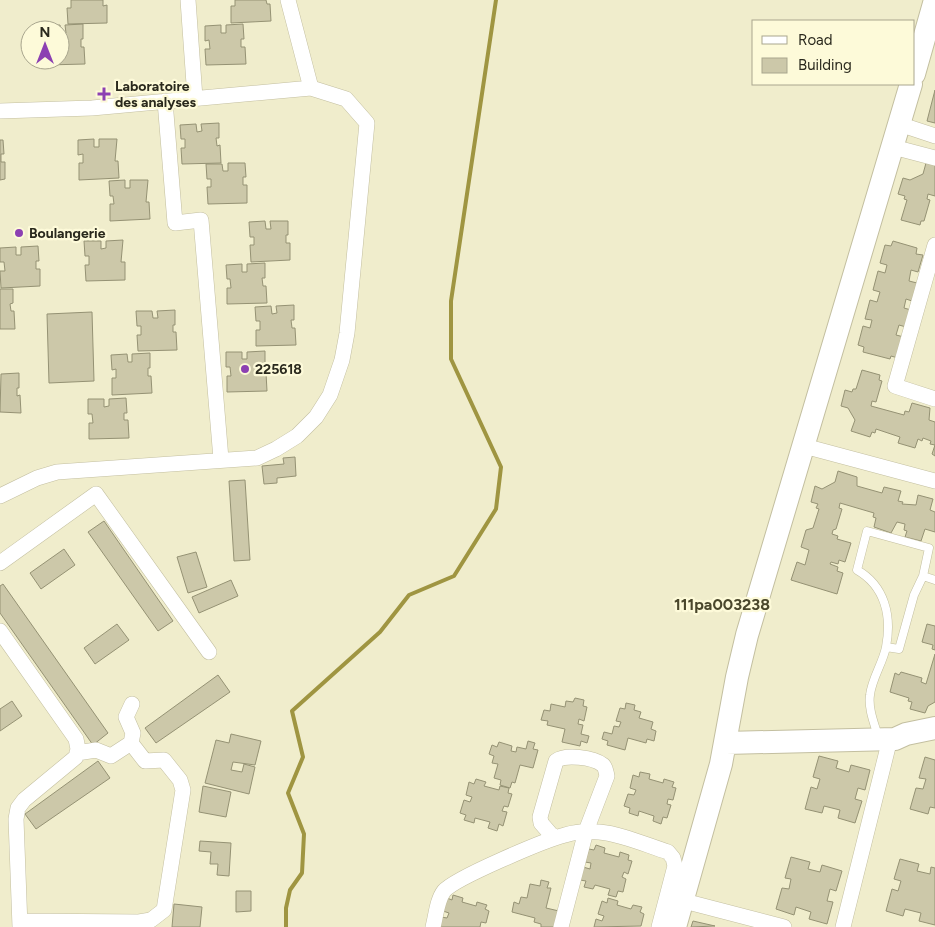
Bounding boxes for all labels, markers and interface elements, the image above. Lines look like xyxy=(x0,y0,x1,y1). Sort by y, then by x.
north arrow xyxy=(20,20,70,70)
legend xyxy=(752,20,915,85)
text: N xyxy=(40,24,50,41)
text: Road xyxy=(798,31,833,49)
text: Building xyxy=(798,56,852,74)
place label: Laboratoire des analyses xyxy=(115,78,197,111)
marker: Laboratoire des analyses xyxy=(97,87,111,101)
place label: Boulangerie xyxy=(29,225,106,242)
marker: Boulangerie xyxy=(13,227,25,239)
place label: 225618 xyxy=(255,361,302,378)
marker: 225618 xyxy=(239,363,251,375)
district label: 111pa003238 xyxy=(674,595,770,614)

